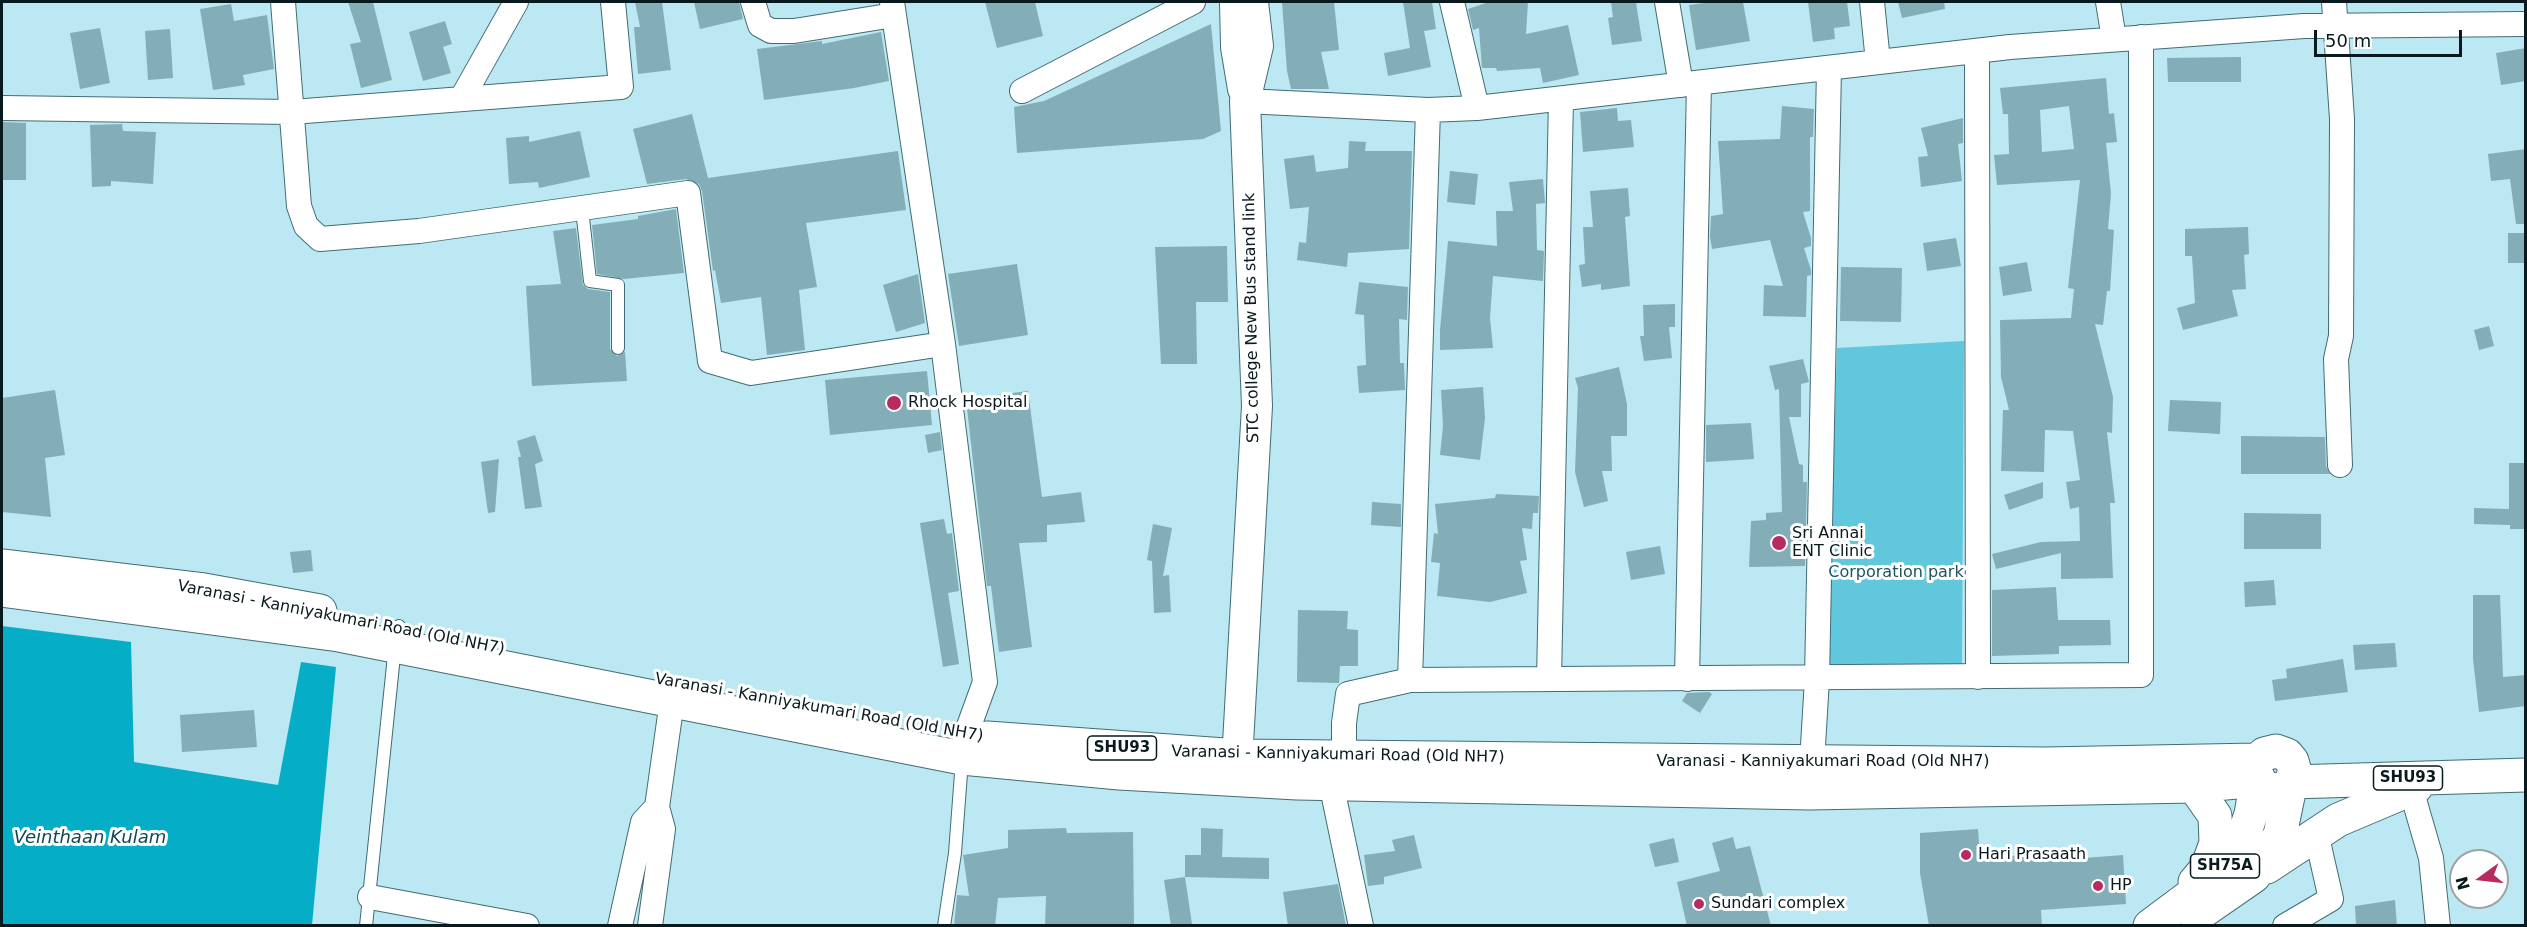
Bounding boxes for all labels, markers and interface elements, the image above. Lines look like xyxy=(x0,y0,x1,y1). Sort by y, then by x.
scale bar xyxy=(2317,18,2466,56)
text: 50 m xyxy=(2325,30,2371,51)
street label: STC college New Bus stand link xyxy=(1240,193,1264,443)
place label: Rhock Hospital xyxy=(908,393,1027,413)
marker: Rhock Hospital xyxy=(885,394,903,412)
place label: Sri Annai ENT Clinic xyxy=(1792,524,1872,562)
marker: Sri Annai ENT Clinic xyxy=(1770,534,1788,552)
park label: Corporation park xyxy=(1828,563,1964,583)
street label: Varanasi - Kanniyakumari Road (Old NH7) xyxy=(176,577,506,659)
street label: Varanasi - Kanniyakumari Road (Old NH7) xyxy=(653,670,985,746)
road number: SHU93 xyxy=(1088,736,1156,760)
street label: Varanasi - Kanniyakumari Road (Old NH7) xyxy=(1171,742,1505,768)
street label: Varanasi - Kanniyakumari Road (Old NH7) xyxy=(1656,752,1990,772)
road number: SHU93 xyxy=(2374,766,2442,790)
water label: Veinthaan Kulam xyxy=(14,827,166,849)
place label: Hari Prasaath xyxy=(1978,845,2086,865)
marker: Hari Prasaath xyxy=(1959,848,1973,862)
north arrow xyxy=(2449,849,2509,909)
road number: SH75A xyxy=(2190,854,2260,878)
text: N xyxy=(2452,874,2474,892)
place label: HP xyxy=(2110,876,2132,896)
marker: HP xyxy=(2091,879,2105,893)
place label: Sundari complex xyxy=(1711,894,1845,914)
marker: Sundari complex xyxy=(1692,897,1706,911)

